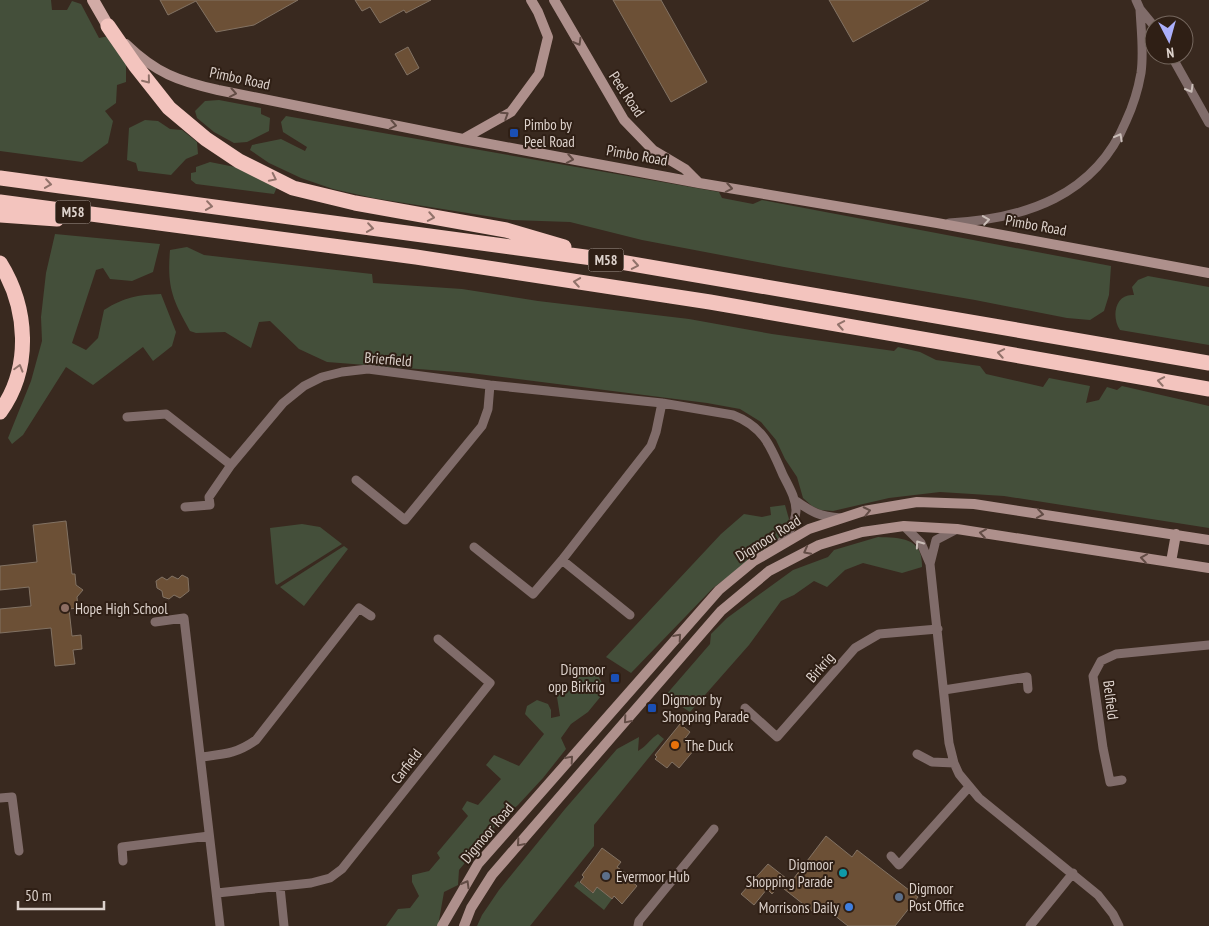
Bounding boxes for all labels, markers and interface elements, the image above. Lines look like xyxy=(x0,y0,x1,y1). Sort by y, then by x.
north arrow xyxy=(1144,15,1194,65)
one-way arrow xyxy=(572,37,582,46)
text: N xyxy=(1166,44,1175,62)
street label: Pimbo Road xyxy=(208,62,272,94)
street label: Peel Road xyxy=(605,68,649,120)
one-way arrow xyxy=(141,74,149,83)
one-way arrow xyxy=(1183,83,1193,92)
one-way arrow xyxy=(229,88,238,98)
one-way arrow xyxy=(500,111,509,121)
place label: Pimbo by Peel Road xyxy=(524,115,575,151)
one-way arrow xyxy=(388,120,397,130)
marker: Pimbo by Peel Road xyxy=(508,127,520,139)
one-way arrow xyxy=(1112,134,1122,143)
street label: Pimbo Road xyxy=(605,140,669,170)
one-way arrow xyxy=(565,153,574,164)
one-way arrow xyxy=(268,172,277,182)
one-way arrow xyxy=(44,179,53,189)
one-way arrow xyxy=(725,183,734,193)
road number: M58 xyxy=(56,200,90,223)
one-way arrow xyxy=(206,200,214,211)
street label: Pimbo Road xyxy=(1004,210,1068,240)
one-way arrow xyxy=(426,211,435,221)
one-way arrow xyxy=(981,215,990,225)
one-way arrow xyxy=(367,222,375,233)
road number: M58 xyxy=(588,248,624,272)
one-way arrow xyxy=(631,259,640,269)
one-way arrow xyxy=(573,277,581,287)
one-way arrow xyxy=(836,320,845,330)
street label: Brierfield xyxy=(364,347,412,371)
one-way arrow xyxy=(997,348,1005,358)
one-way arrow xyxy=(14,364,24,372)
one-way arrow xyxy=(1157,376,1165,386)
one-way arrow xyxy=(862,506,871,517)
one-way arrow xyxy=(1036,508,1044,519)
street label: Digmoor Road xyxy=(732,511,804,565)
one-way arrow xyxy=(979,529,987,539)
one-way arrow xyxy=(916,540,926,549)
one-way arrow xyxy=(804,545,813,555)
one-way arrow xyxy=(1139,553,1147,564)
place label: Hope High School xyxy=(75,599,168,618)
marker: Hope High School xyxy=(59,602,71,614)
one-way arrow xyxy=(672,634,681,643)
street label: Birkrig xyxy=(802,648,838,686)
place label: Digmoor opp Birkrig xyxy=(548,660,606,696)
marker: Digmoor opp Birkrig xyxy=(609,672,621,684)
street label: Belfield xyxy=(1099,679,1123,721)
place label: Digmoor by Shopping Parade xyxy=(662,690,749,726)
marker: Digmoor by Shopping Parade xyxy=(646,702,658,714)
one-way arrow xyxy=(623,715,632,724)
place label: The Duck xyxy=(685,736,733,755)
marker: The Duck xyxy=(669,739,681,751)
street label: Carfield xyxy=(386,745,426,787)
one-way arrow xyxy=(564,756,573,765)
street label: Digmoor Road xyxy=(456,799,518,867)
one-way arrow xyxy=(517,837,526,846)
place label: Digmoor Shopping Parade xyxy=(746,855,834,891)
place label: Evermoor Hub xyxy=(616,867,690,886)
marker: Digmoor Shopping Parade xyxy=(837,867,849,879)
marker: Evermoor Hub xyxy=(600,870,612,882)
scale bar xyxy=(18,878,104,910)
place label: Digmoor Post Office xyxy=(909,879,964,915)
one-way arrow xyxy=(460,880,470,889)
text: 50 m xyxy=(25,886,51,905)
marker: Digmoor Post Office xyxy=(893,891,905,903)
place label: Morrisons Daily xyxy=(759,898,839,917)
marker: Morrisons Daily xyxy=(843,901,855,913)

